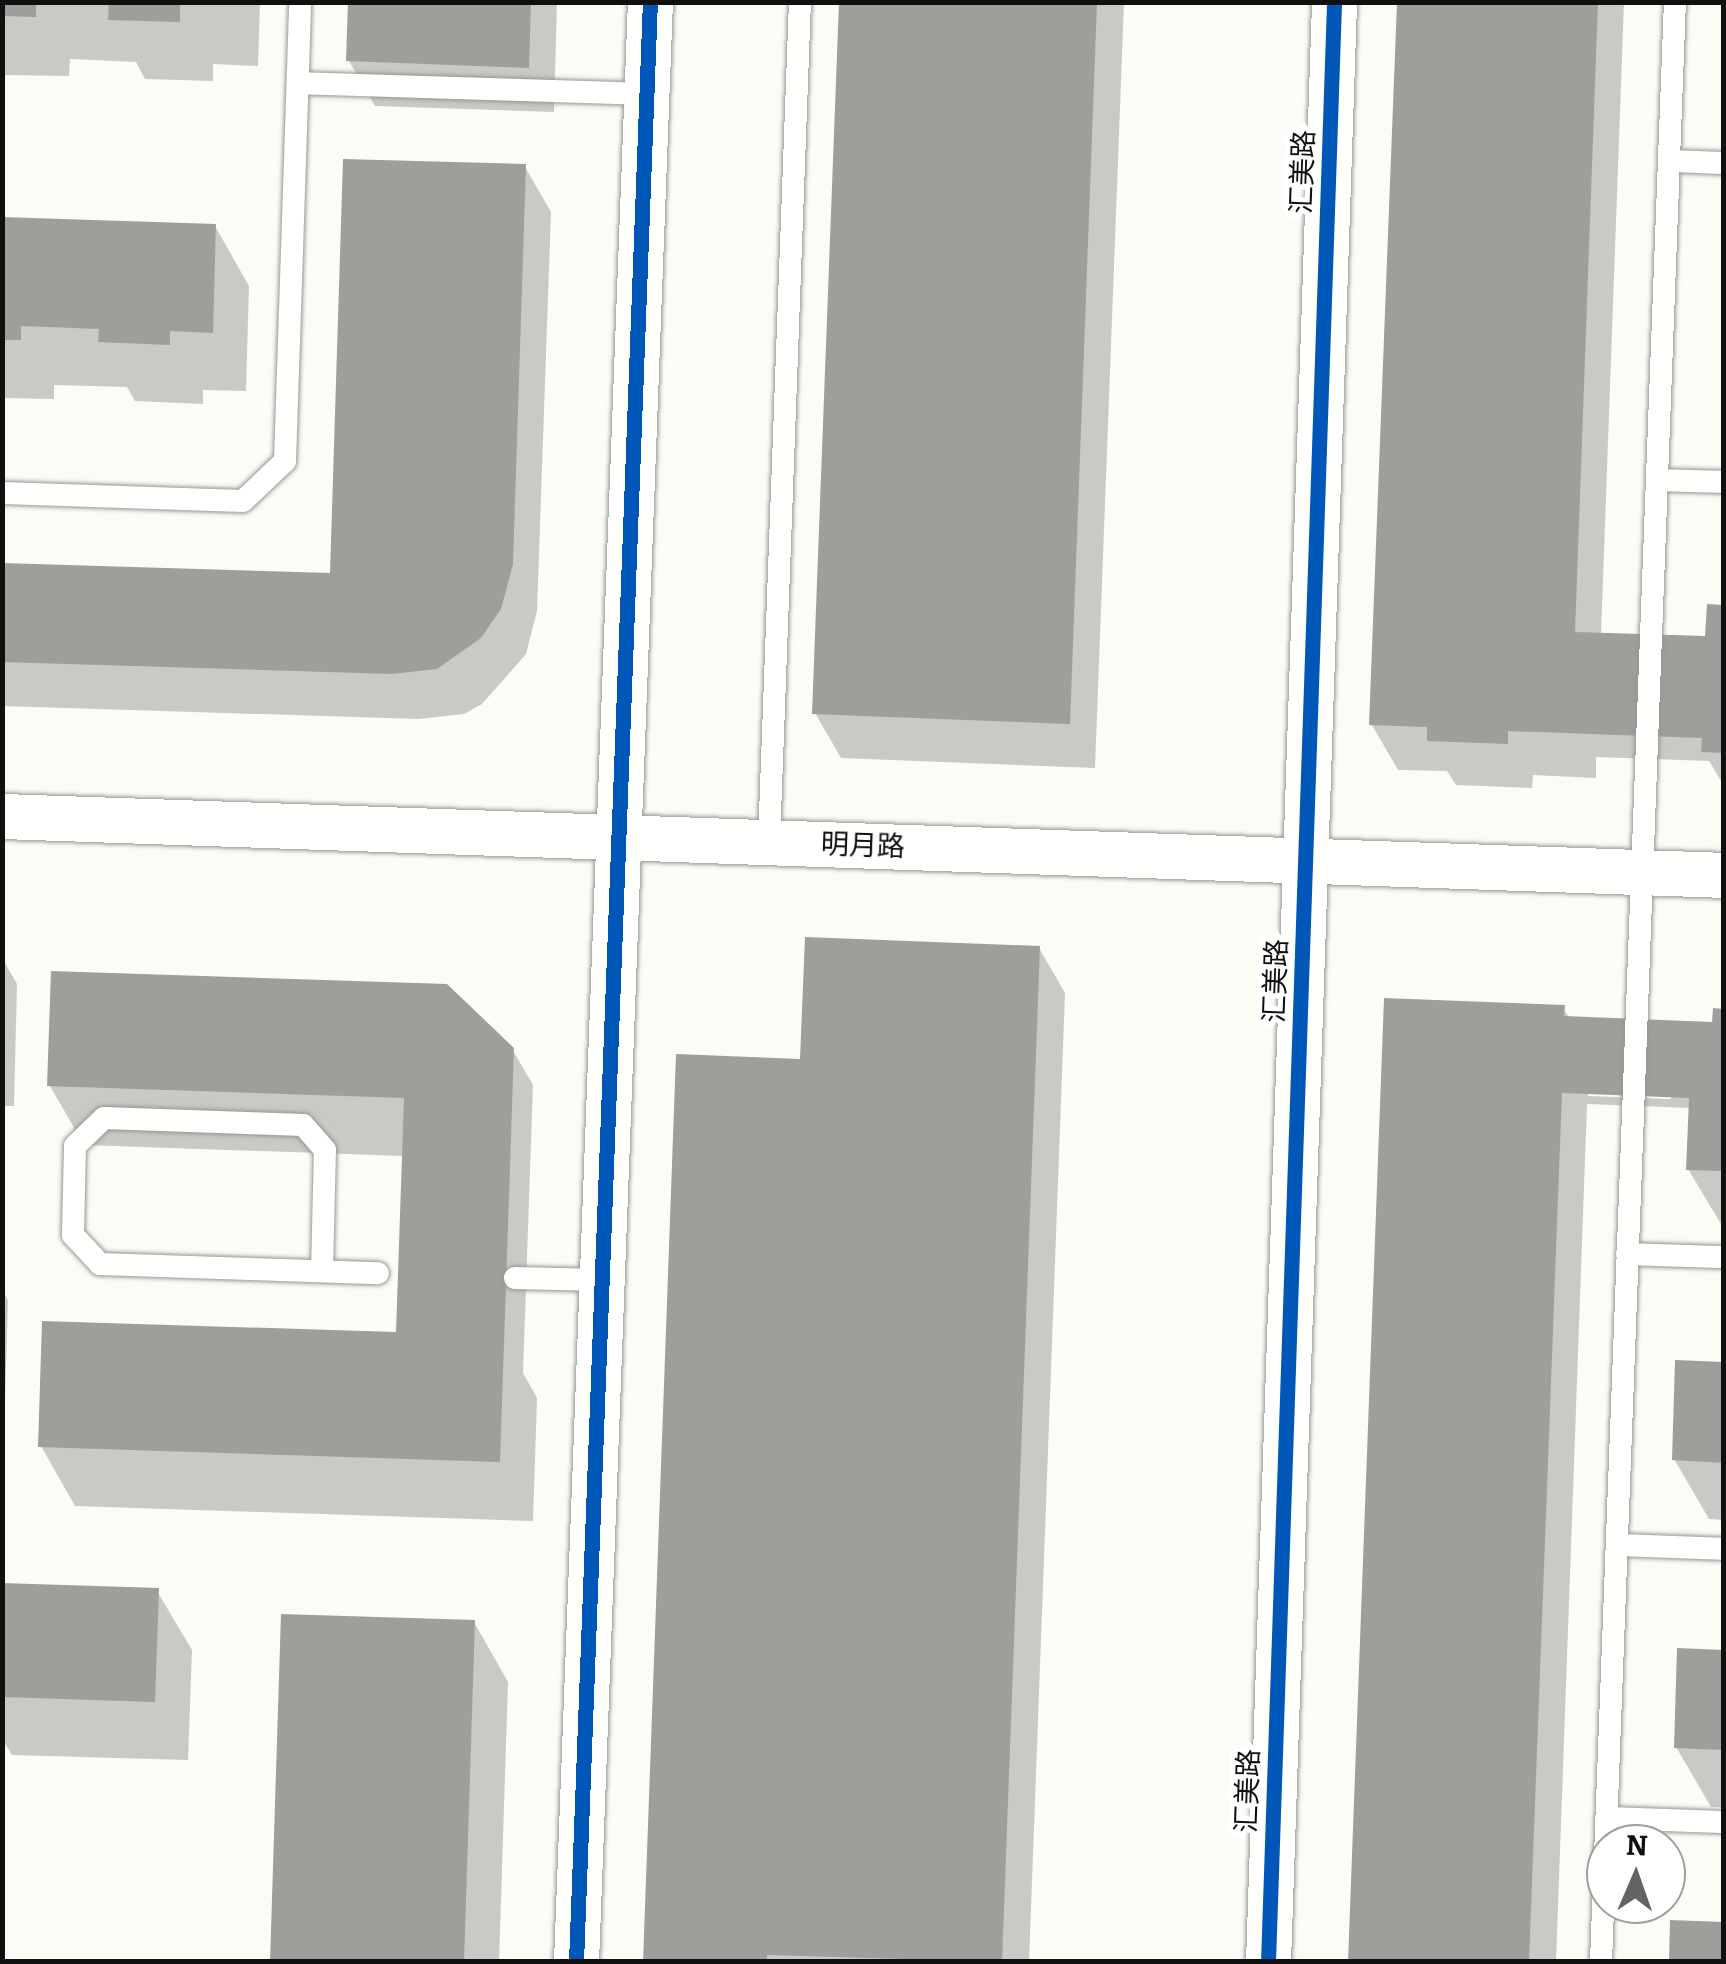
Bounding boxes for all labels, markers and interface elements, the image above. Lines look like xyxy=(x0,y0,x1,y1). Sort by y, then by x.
street label: 汇美路 xyxy=(1285,129,1321,215)
street label: 明月路 xyxy=(820,828,906,864)
street label: 汇美路 xyxy=(1258,938,1294,1024)
street label: 汇美路 xyxy=(1230,1748,1266,1834)
north arrow xyxy=(1586,1824,1686,1924)
text: N xyxy=(1626,1829,1648,1862)

